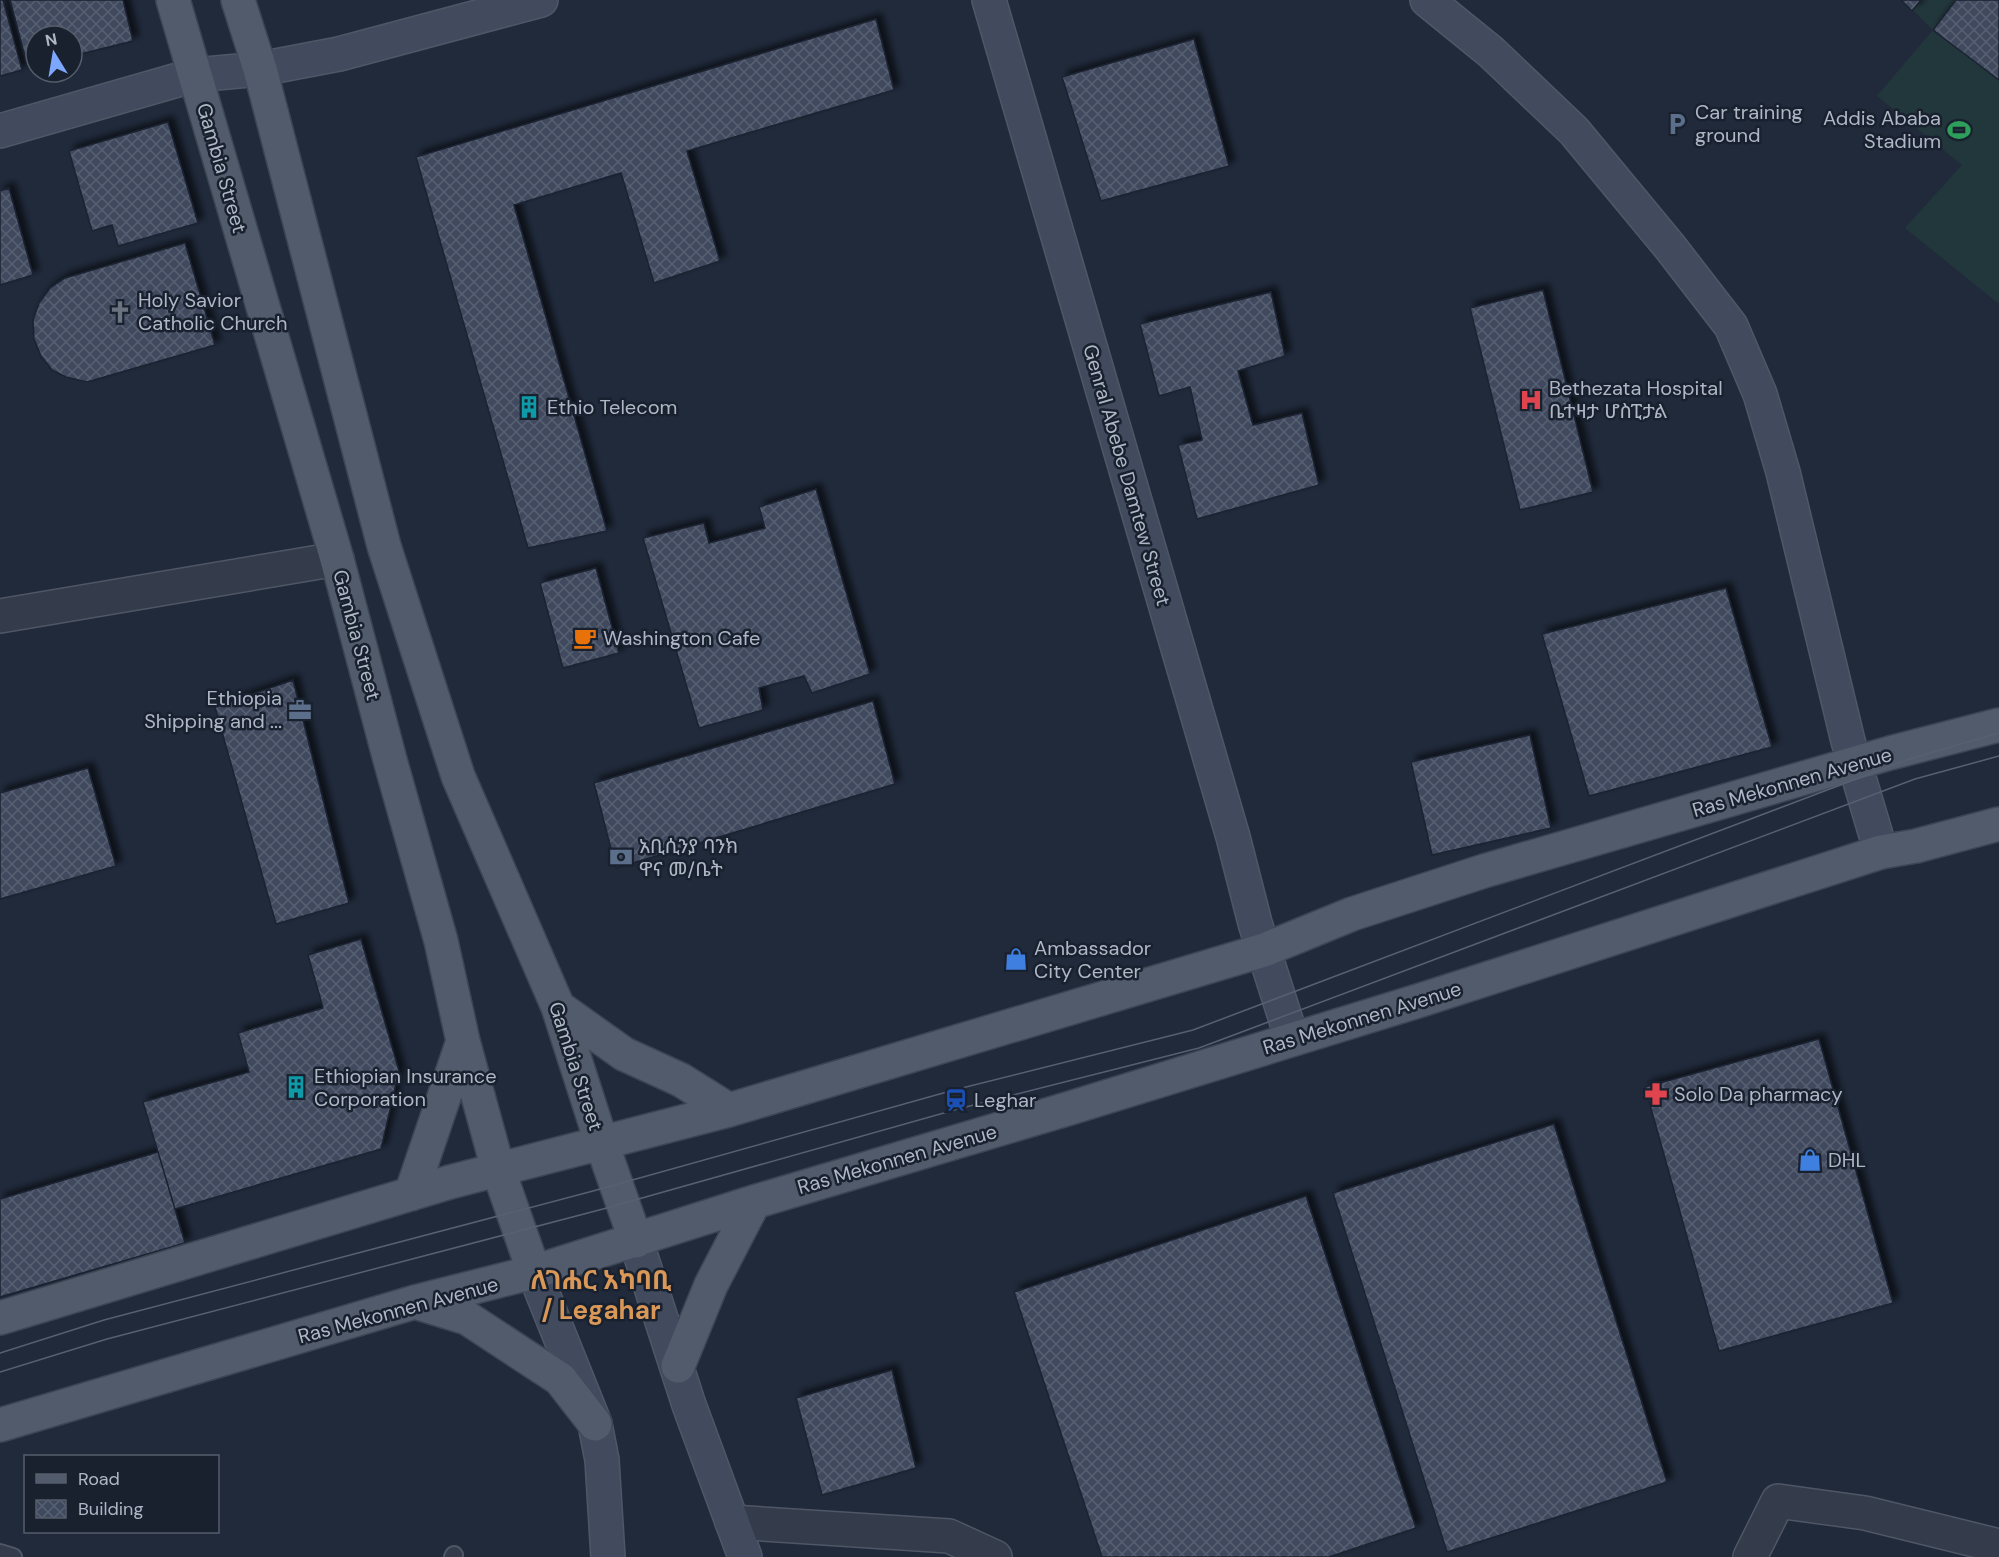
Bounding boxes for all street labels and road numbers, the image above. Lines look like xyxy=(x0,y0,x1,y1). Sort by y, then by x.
street label: Gambia Street xyxy=(191,100,253,236)
street label: Genral Abebe Damtew Street xyxy=(1077,341,1177,609)
street label: Gambia Street xyxy=(327,567,387,703)
street label: Ras Mekonnen Avenue xyxy=(1689,741,1895,823)
street label: Ras Mekonnen Avenue xyxy=(1260,975,1464,1061)
street label: Gambia Street xyxy=(543,998,609,1134)
street label: Ras Mekonnen Avenue xyxy=(794,1118,1000,1200)
street label: Ras Mekonnen Avenue xyxy=(295,1271,501,1349)

